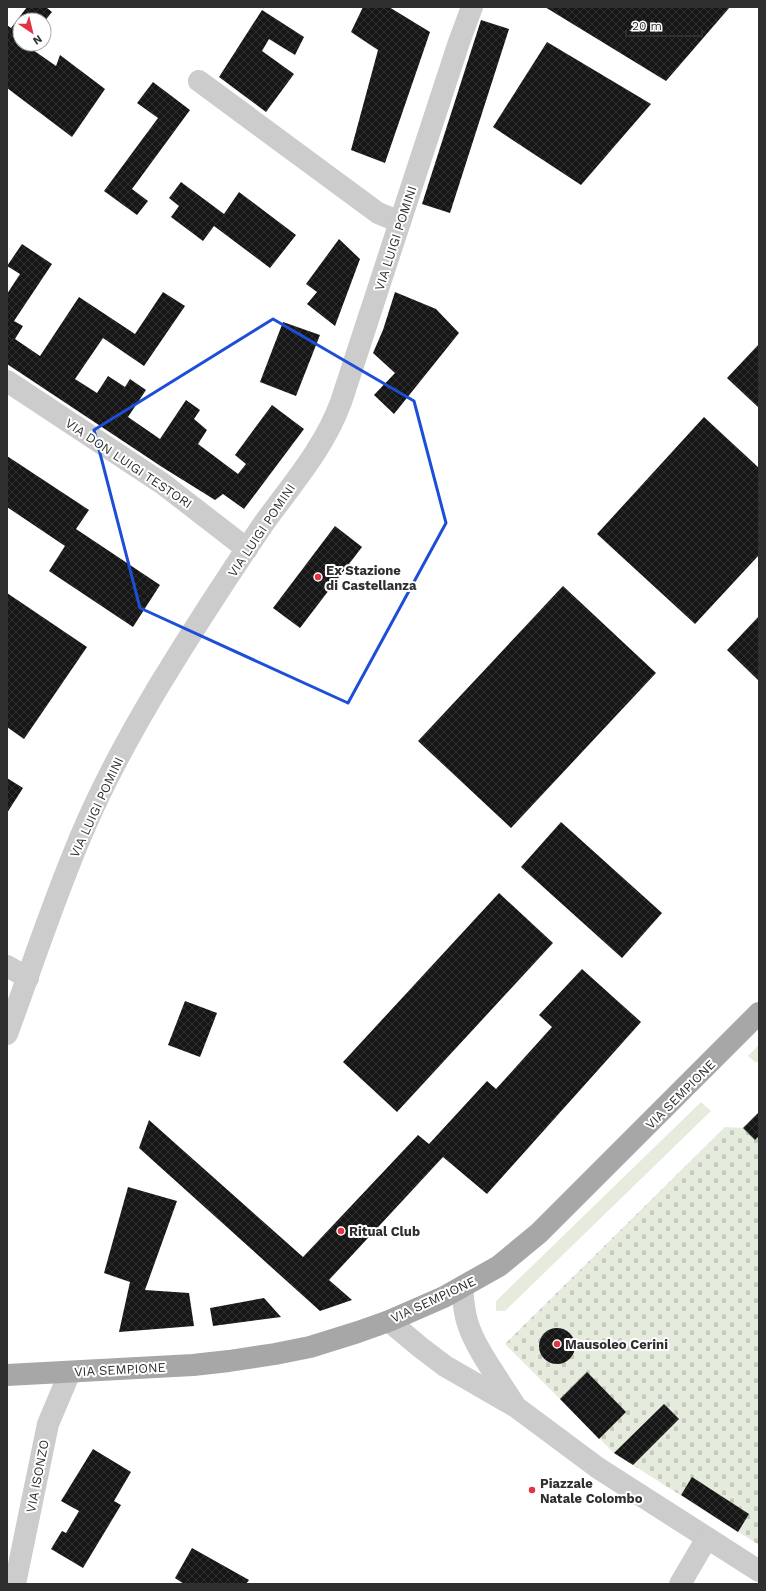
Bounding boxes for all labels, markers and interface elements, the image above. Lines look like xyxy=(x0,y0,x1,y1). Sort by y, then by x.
north arrow xyxy=(12,12,52,52)
scale bar xyxy=(626,12,702,38)
text: 20 m xyxy=(632,19,662,33)
text: N xyxy=(30,32,45,47)
street label: VIA LUIGI POMINI xyxy=(371,184,419,292)
street label: VIA DON LUIGI TESTORI xyxy=(62,415,195,511)
street label: VIA LUIGI POMINI xyxy=(225,481,298,580)
place label: Ex Stazione di Castellanza xyxy=(326,563,417,593)
marker: Ex Stazione di Castellanza xyxy=(313,572,323,582)
street label: VIA LUIGI POMINI xyxy=(67,755,126,860)
street label: VIA SEMPIONE xyxy=(643,1057,718,1132)
place label: Ritual Club xyxy=(349,1224,420,1239)
marker: Ritual Club xyxy=(336,1226,346,1236)
street label: VIA SEMPIONE xyxy=(388,1273,478,1326)
place label: Mausoleo Cerini xyxy=(565,1337,668,1352)
marker: Mausoleo Cerini xyxy=(552,1339,562,1349)
street label: VIA SEMPIONE xyxy=(74,1360,166,1379)
street label: VIA ISONZO xyxy=(23,1438,52,1514)
place label: Piazzale Natale Colombo xyxy=(540,1476,643,1506)
marker: Piazzale Natale Colombo xyxy=(527,1485,537,1495)

